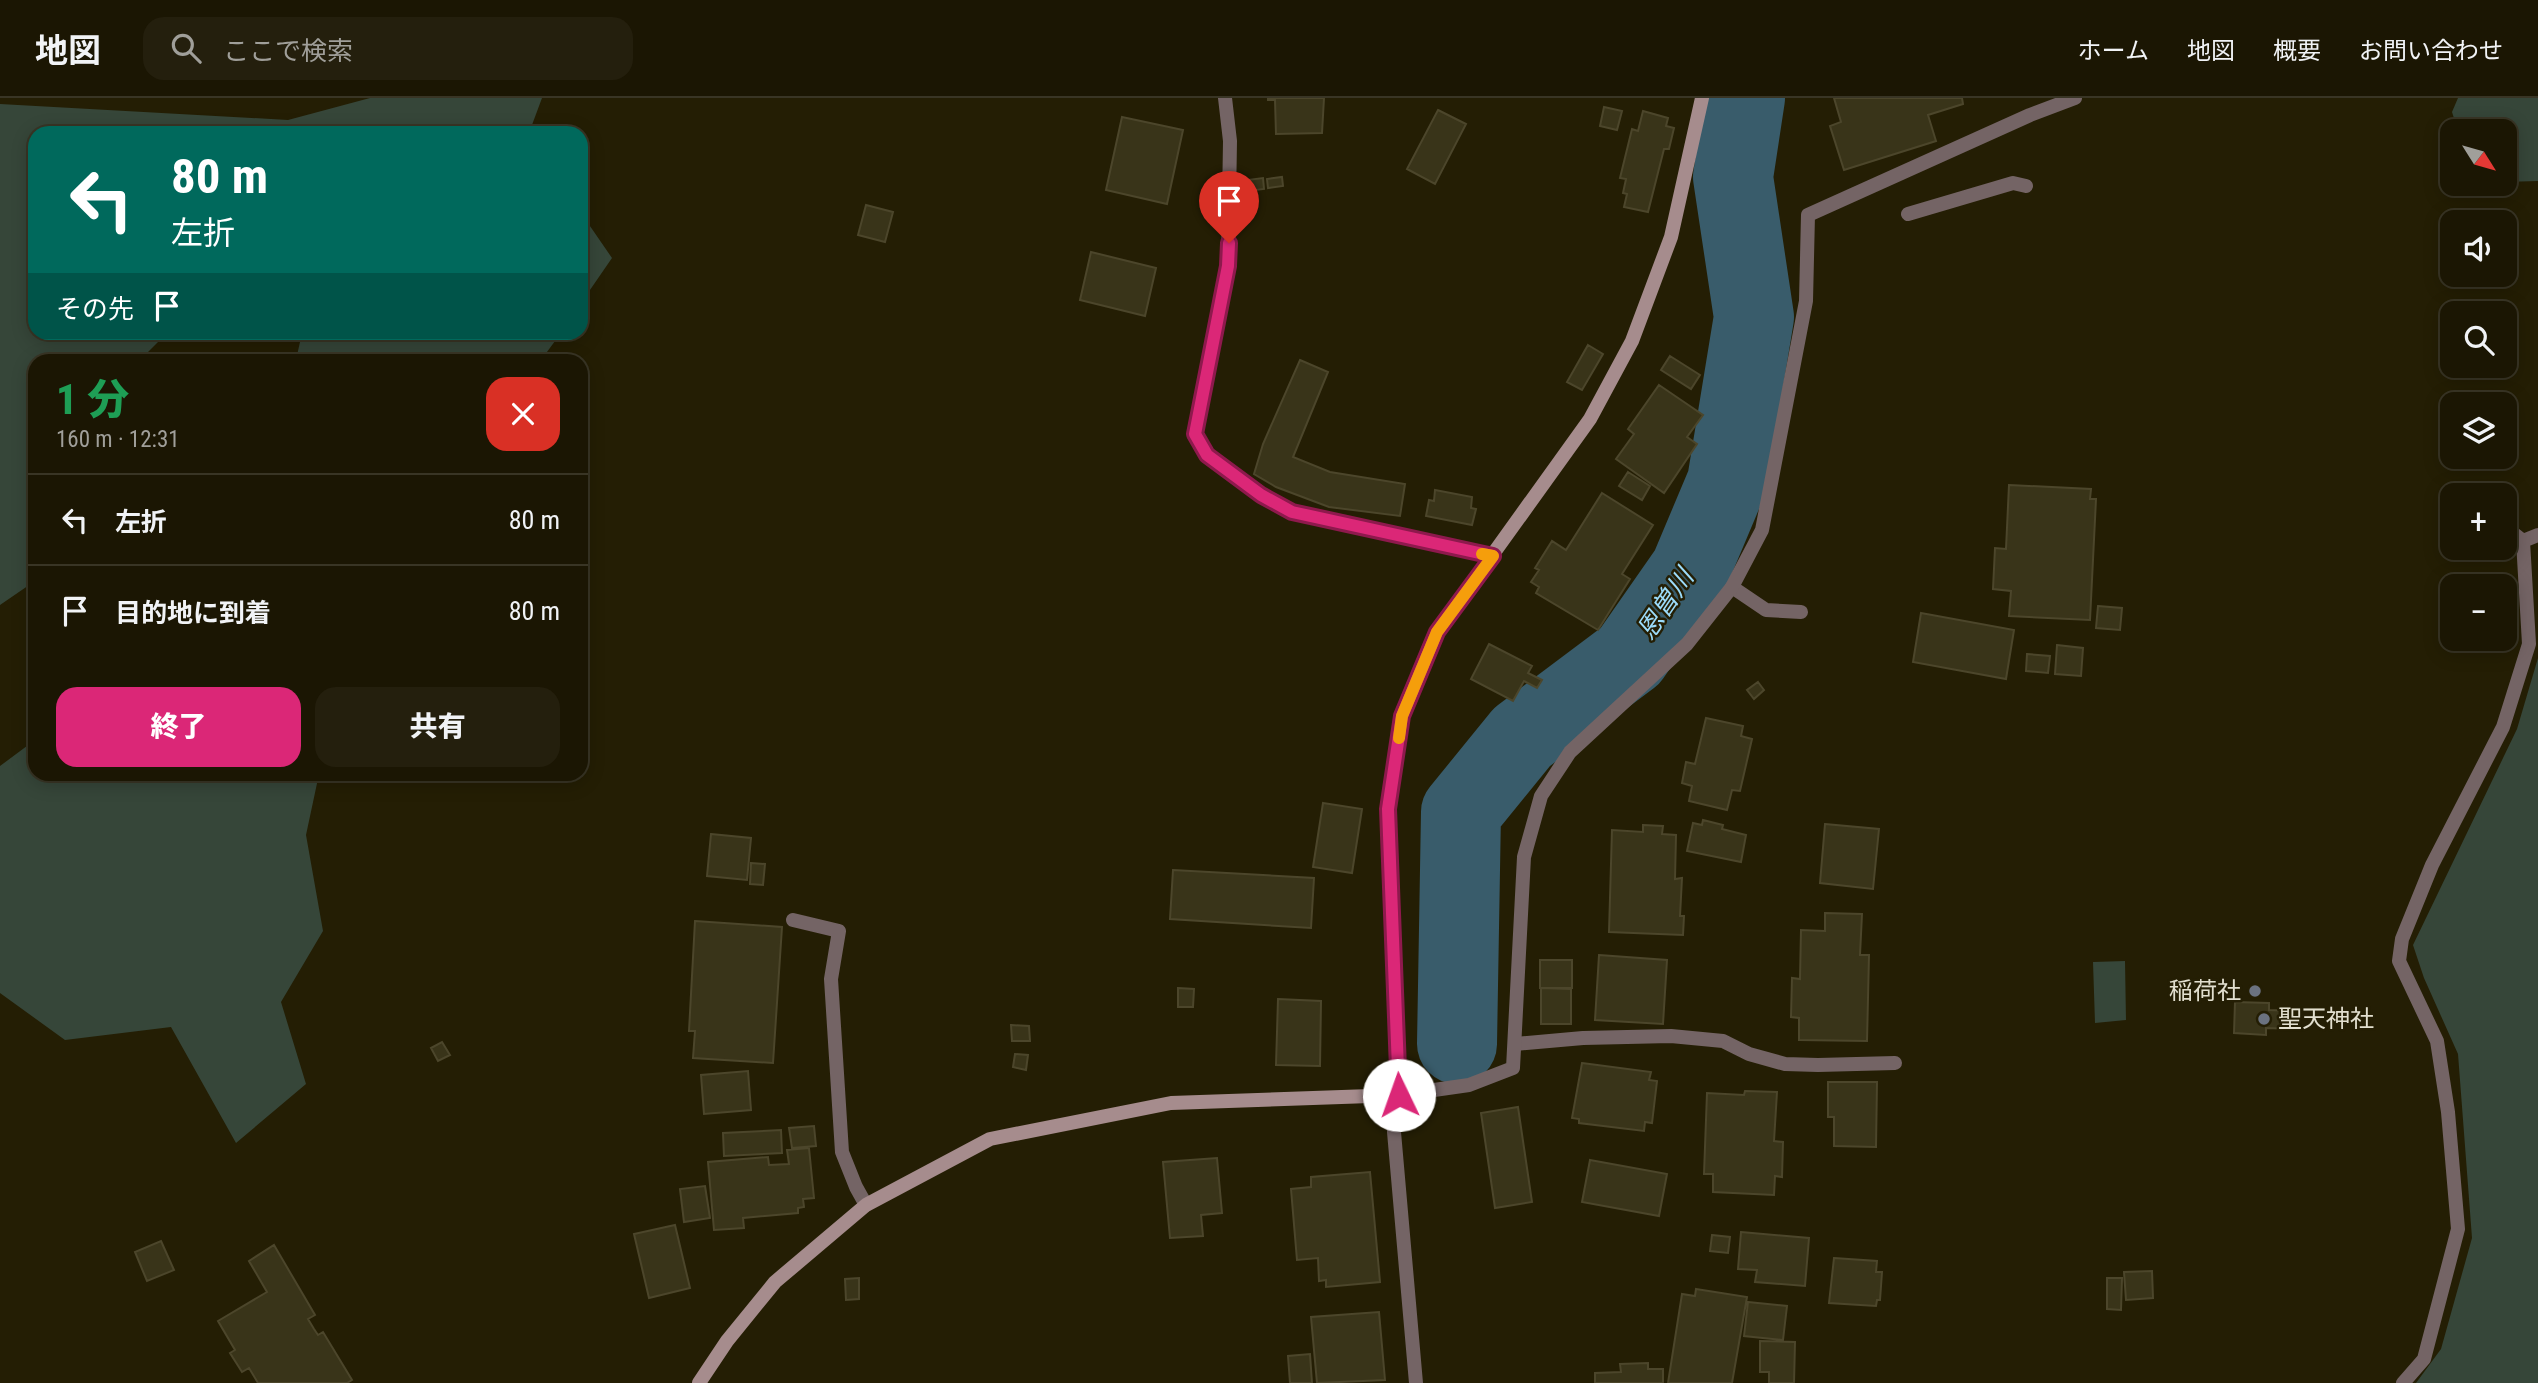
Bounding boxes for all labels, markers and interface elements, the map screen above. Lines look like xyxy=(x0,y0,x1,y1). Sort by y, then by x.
search box xyxy=(143,17,633,80)
icon: search xyxy=(167,29,205,67)
text: 地図 xyxy=(35,31,101,70)
text: ここで検索 xyxy=(223,36,353,66)
text: ホーム xyxy=(2078,37,2149,65)
text: 地図 xyxy=(2187,37,2235,65)
text: 概要 xyxy=(2273,37,2321,65)
text: お問い合わせ xyxy=(2359,37,2503,65)
north arrow xyxy=(2440,119,2516,196)
map controls xyxy=(2440,119,2517,651)
text: 80 m xyxy=(171,148,268,205)
icon: left xyxy=(56,154,147,245)
pin xyxy=(1199,171,1259,243)
icon: arrive xyxy=(1210,182,1248,220)
button: sound xyxy=(2440,210,2517,287)
text: 左折 xyxy=(171,214,235,252)
icon: arrive xyxy=(148,287,186,325)
text: その先 xyxy=(56,294,134,324)
button: search xyxy=(2440,301,2517,378)
text: 1 分 xyxy=(56,375,129,424)
button: close xyxy=(486,377,560,451)
button: layers xyxy=(2440,392,2517,469)
text: 160 m · 12:31 xyxy=(56,426,180,453)
button: + xyxy=(2440,483,2517,560)
icon: left xyxy=(56,501,94,539)
text: 80 m xyxy=(509,505,560,535)
text: 左折 xyxy=(115,507,167,537)
water label: 恩曽川 xyxy=(1631,561,1701,645)
button: − xyxy=(2440,574,2517,651)
icon: arrive xyxy=(56,592,94,630)
text: 80 m xyxy=(509,596,560,626)
text: 目的地に到着 xyxy=(115,598,271,628)
button: 終了 xyxy=(56,687,301,767)
button: 共有 xyxy=(315,687,560,767)
place label: 稲荷社 xyxy=(2169,977,2241,1005)
marker: 稲荷社 xyxy=(2247,983,2263,999)
place label: 聖天神社 xyxy=(2278,1005,2374,1033)
marker: 聖天神社 xyxy=(2256,1011,2272,1027)
position arrow xyxy=(1362,1058,1436,1132)

